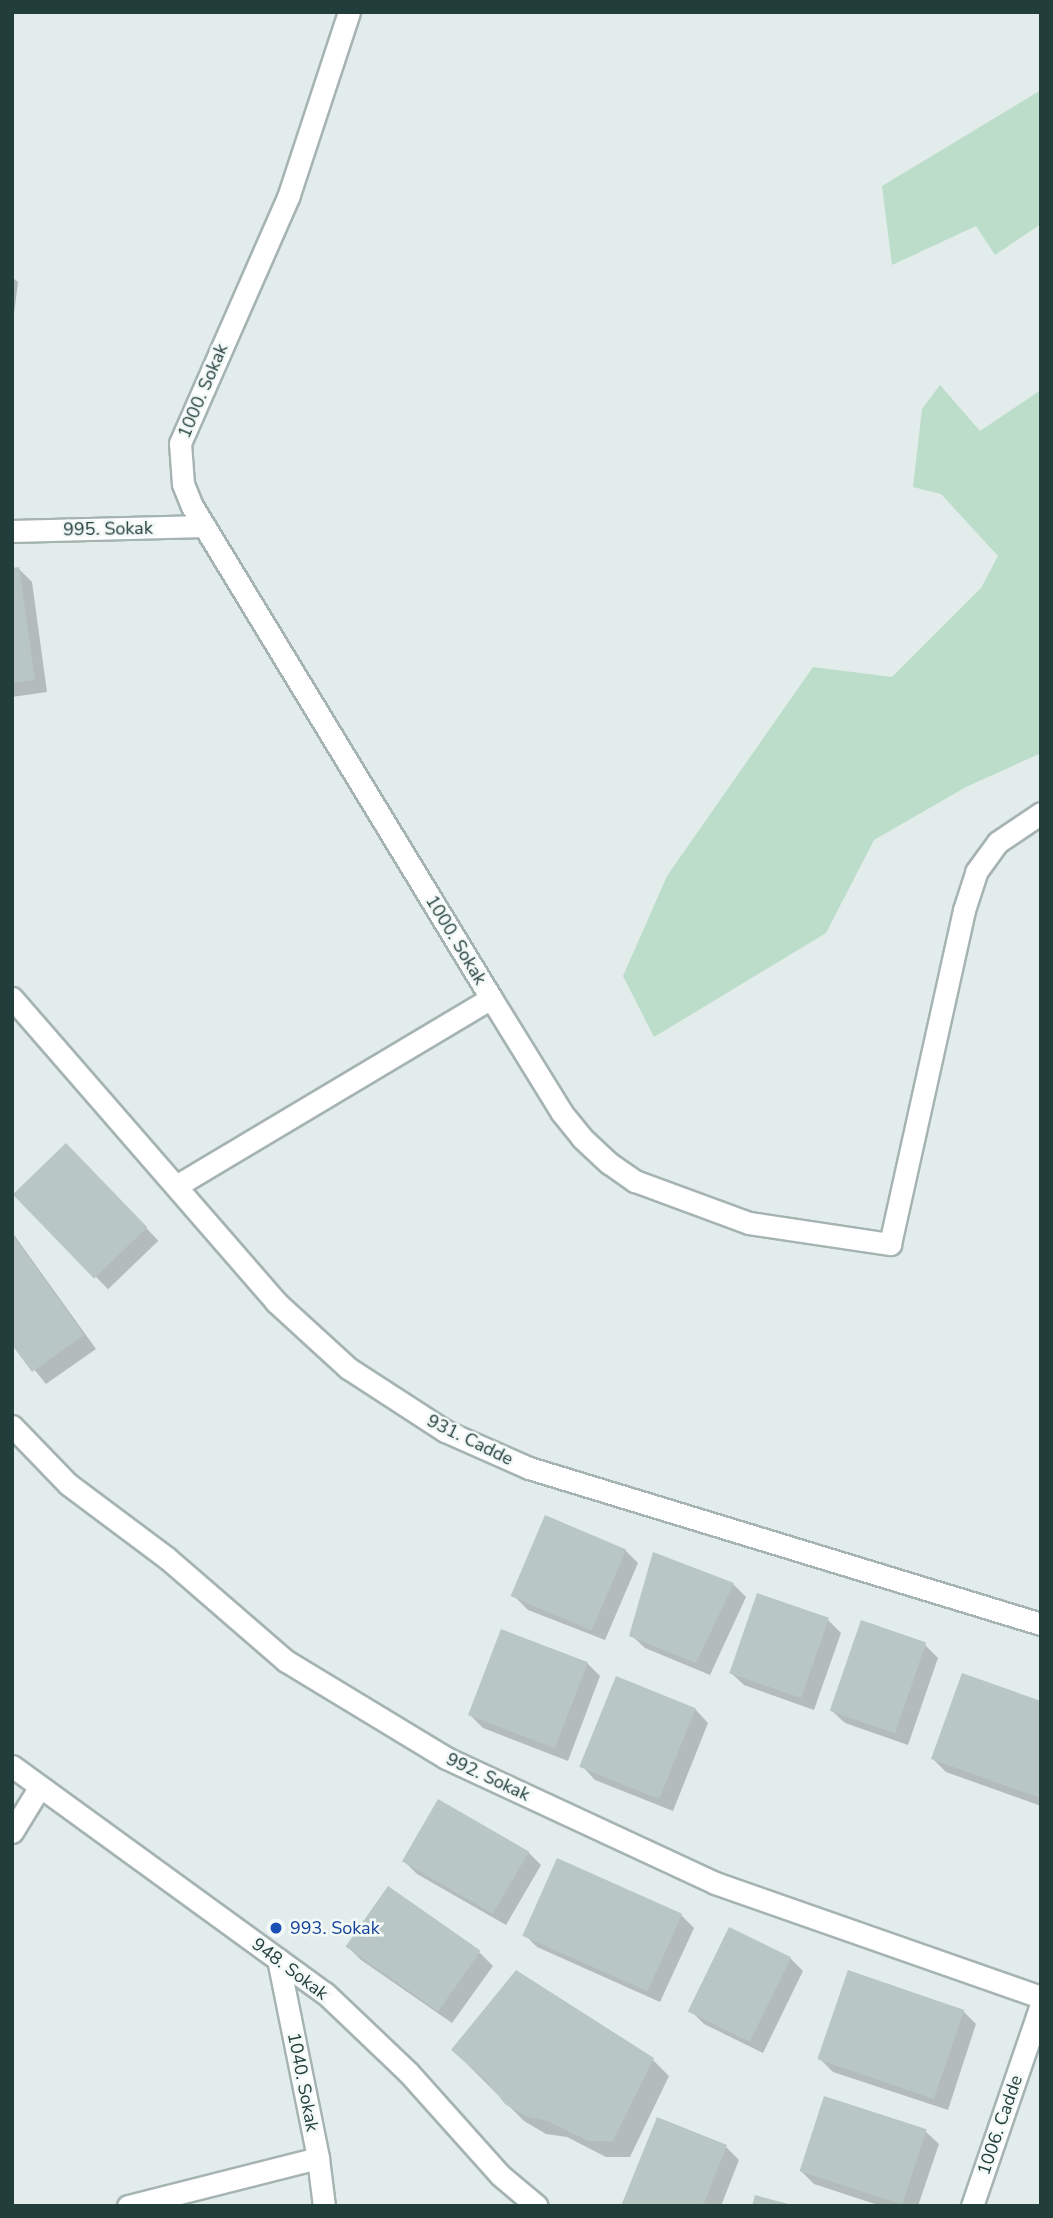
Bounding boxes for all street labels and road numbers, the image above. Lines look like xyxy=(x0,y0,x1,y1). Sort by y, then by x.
street label: 1000. Sokak xyxy=(173,341,233,441)
street label: 995. Sokak xyxy=(63,517,153,541)
street label: 1000. Sokak xyxy=(421,891,491,989)
street label: 931. Cadde xyxy=(423,1410,517,1470)
street label: 992. Sokak xyxy=(443,1748,533,1806)
street label: 948. Sokak xyxy=(248,1933,332,2005)
street label: 1040. Sokak xyxy=(283,2031,323,2133)
street label: 1006. Cadde xyxy=(973,2072,1027,2178)

